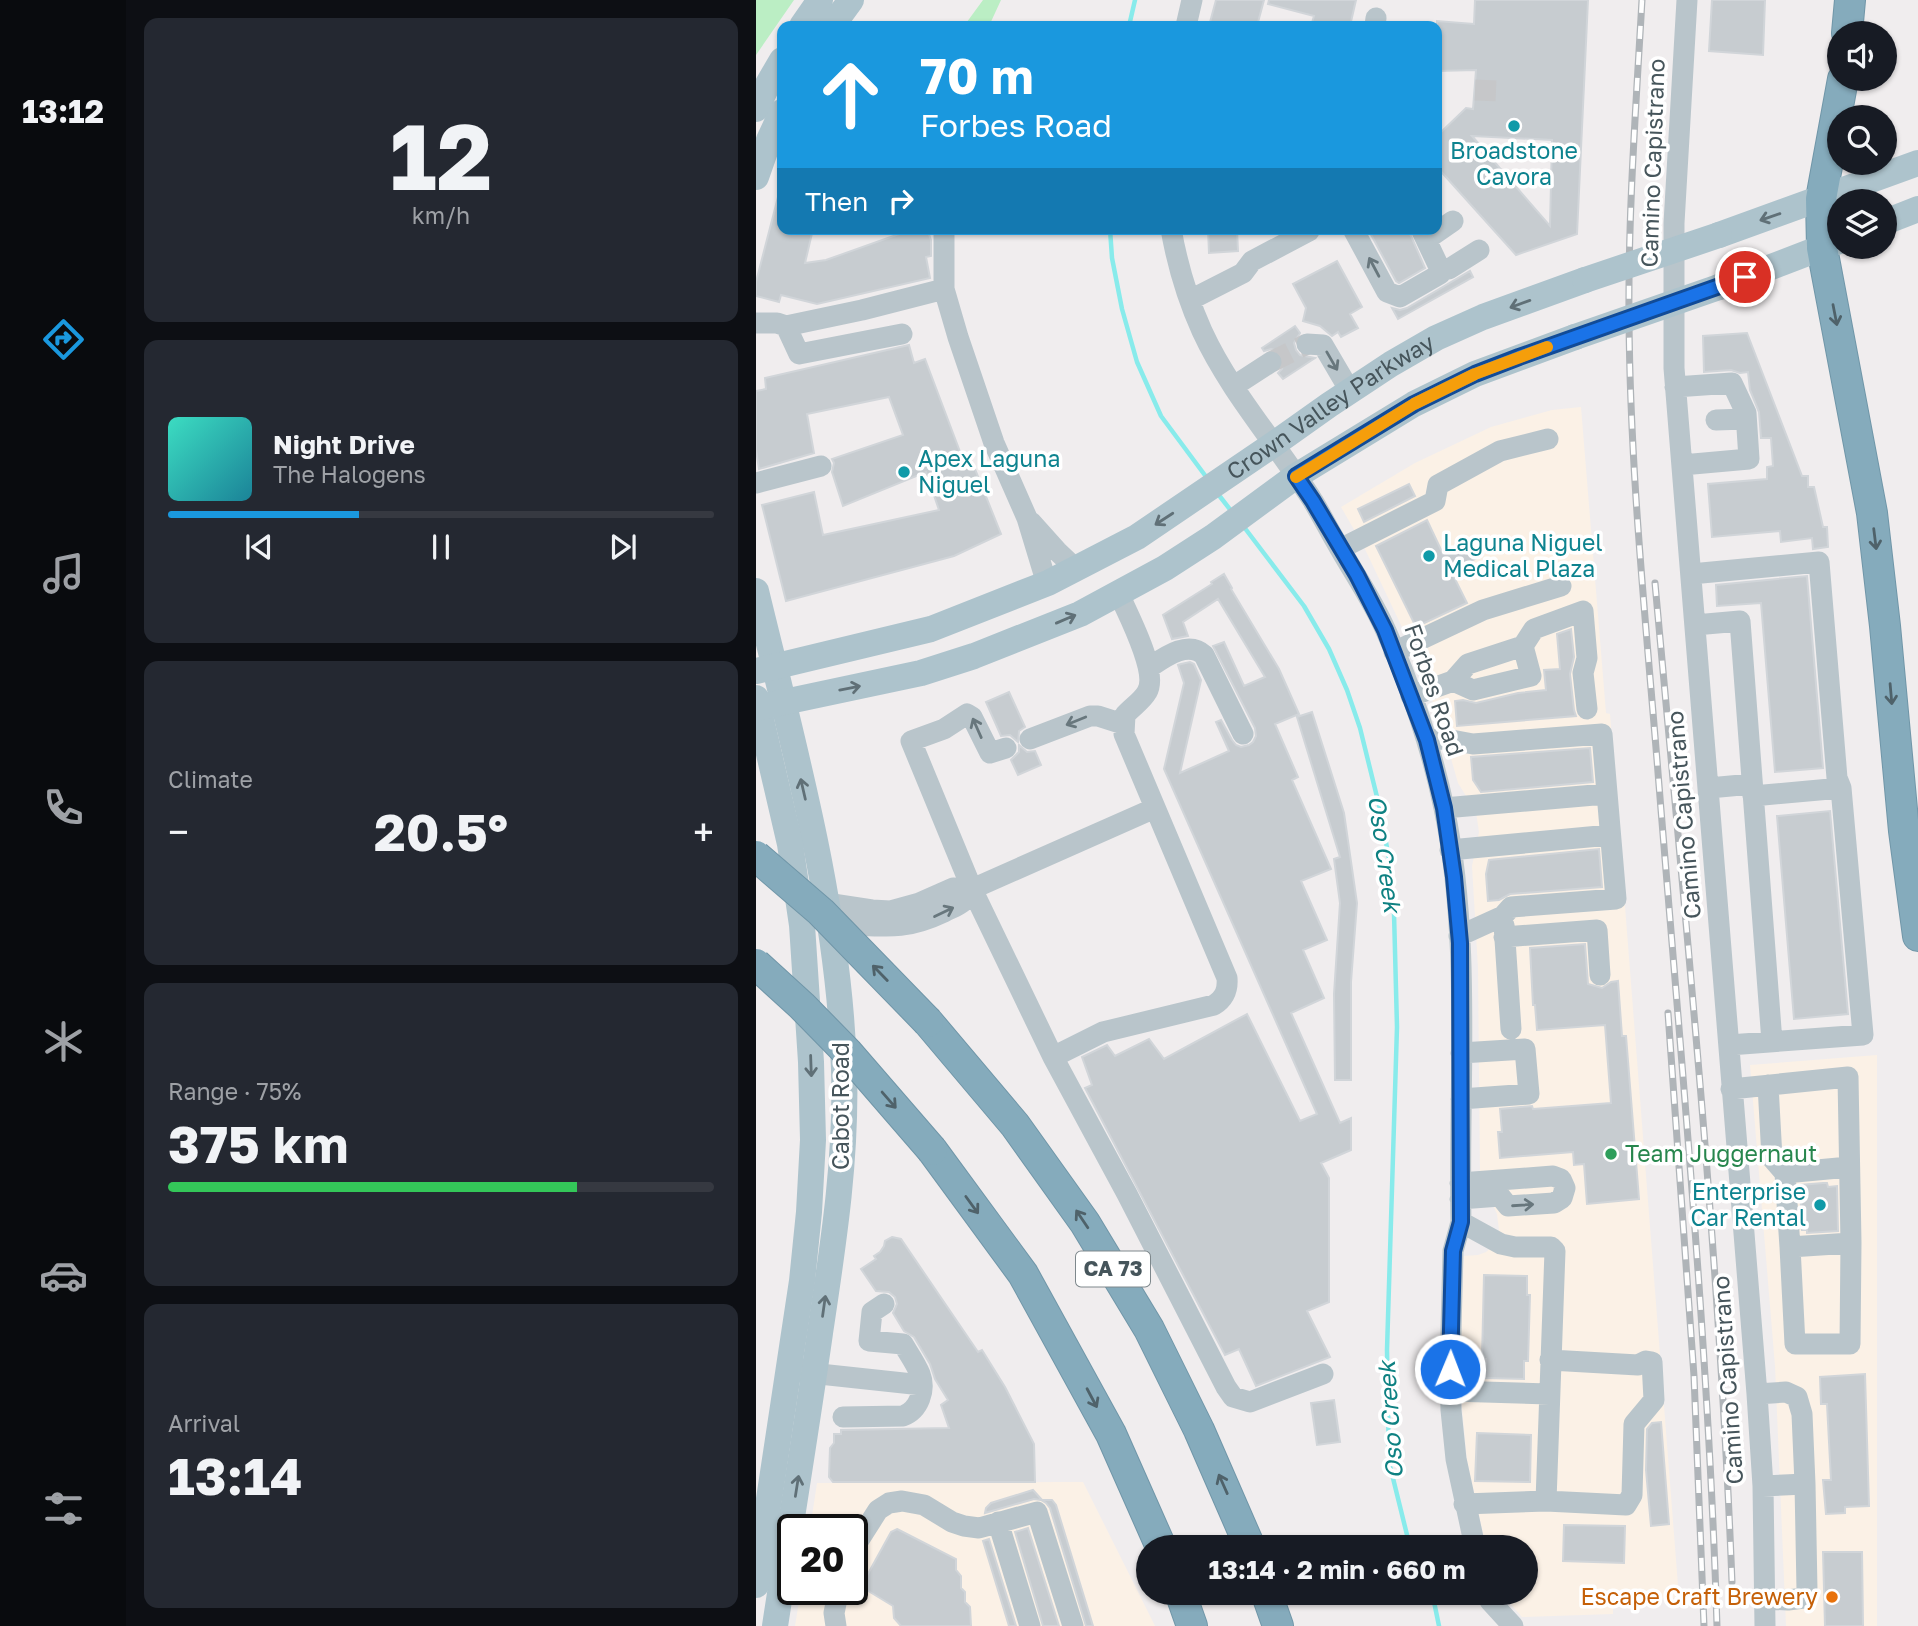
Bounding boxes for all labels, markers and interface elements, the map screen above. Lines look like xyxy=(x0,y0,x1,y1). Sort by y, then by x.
map controls xyxy=(1827,21,1897,259)
button: sound xyxy=(1827,21,1897,91)
text: 70 m xyxy=(920,46,1034,105)
icon: ahead xyxy=(805,49,896,140)
street label: Camino Capistrano xyxy=(1634,58,1670,268)
text: 13:12 xyxy=(22,92,104,130)
text: 12 xyxy=(390,101,492,210)
button: search xyxy=(1827,105,1897,175)
text: Forbes Road xyxy=(920,106,1112,144)
marker: Broadstone Cavora xyxy=(1506,118,1522,134)
place label: Broadstone Cavora xyxy=(1450,136,1578,190)
icon: right xyxy=(882,182,920,220)
text: Then xyxy=(805,186,868,217)
button: layers xyxy=(1827,189,1897,259)
text: km/h xyxy=(412,201,470,229)
one-way arrow xyxy=(1760,212,1782,224)
pin xyxy=(1715,247,1775,307)
one-way arrow xyxy=(1366,258,1380,278)
icon: arrive xyxy=(1726,258,1764,296)
one-way arrow xyxy=(1510,298,1532,311)
one-way arrow xyxy=(1828,303,1842,326)
icon: directions xyxy=(39,315,88,364)
street label: Crown Valley Parkway xyxy=(1221,327,1439,485)
one-way arrow xyxy=(1325,351,1339,371)
text: Night Drive xyxy=(273,429,415,460)
place label: Apex Laguna Niguel xyxy=(918,444,1060,498)
text: The Halogens xyxy=(273,460,426,488)
marker: Apex Laguna Niguel xyxy=(896,464,912,480)
one-way arrow xyxy=(1155,512,1175,526)
one-way arrow xyxy=(1868,527,1881,550)
icon: previous xyxy=(240,528,278,566)
icon: pause xyxy=(422,528,460,566)
icon: next xyxy=(604,528,642,566)
place label: Laguna Niguel Medical Plaza xyxy=(1443,528,1603,582)
marker: Laguna Niguel Medical Plaza xyxy=(1421,548,1437,564)
icon: music xyxy=(39,549,88,598)
one-way arrow xyxy=(1055,612,1076,625)
street label: Forbes Road xyxy=(1399,620,1471,759)
one-way arrow xyxy=(838,681,861,695)
one-way arrow xyxy=(1885,682,1898,705)
street label: Camino Capistrano xyxy=(1660,710,1706,920)
one-way arrow xyxy=(1066,716,1087,729)
one-way arrow xyxy=(970,718,983,739)
text: Climate xyxy=(168,765,253,793)
one-way arrow xyxy=(796,778,809,801)
icon: phone xyxy=(39,783,88,832)
water label: Oso Creek xyxy=(1363,793,1408,917)
text: 20.5° xyxy=(374,800,508,862)
text: − xyxy=(168,809,189,854)
text: + xyxy=(693,809,714,854)
one-way arrow xyxy=(933,905,954,918)
one-way arrow xyxy=(872,964,889,981)
icon: climate xyxy=(39,1017,88,1066)
street label: Cabot Road xyxy=(826,1042,854,1170)
one-way arrow xyxy=(804,1055,817,1078)
text: Range · 75% xyxy=(168,1077,301,1105)
one-way arrow xyxy=(881,1091,897,1109)
text: 375 km xyxy=(168,1112,348,1174)
place label: Team Juggernaut xyxy=(1625,1139,1817,1167)
marker: Team Juggernaut xyxy=(1603,1146,1619,1162)
place label: Enterprise Car Rental xyxy=(1690,1177,1806,1231)
one-way arrow xyxy=(964,1195,979,1214)
marker: Enterprise Car Rental xyxy=(1812,1197,1828,1213)
one-way arrow xyxy=(1512,1198,1534,1211)
one-way arrow xyxy=(1075,1210,1089,1229)
icon: car xyxy=(39,1251,88,1300)
road number: CA 73 xyxy=(1076,1252,1150,1286)
street label: Camino Capistrano xyxy=(1706,1275,1748,1485)
one-way arrow xyxy=(818,1295,831,1318)
position arrow xyxy=(1413,1332,1487,1406)
water label: Oso Creek xyxy=(1371,1358,1408,1480)
one-way arrow xyxy=(1085,1387,1099,1407)
text: Arrival xyxy=(168,1409,240,1437)
text: 13:14 xyxy=(168,1444,302,1506)
one-way arrow xyxy=(1216,1474,1229,1495)
one-way arrow xyxy=(791,1475,804,1498)
icon: filters xyxy=(39,1484,88,1533)
speed limit sign: 20 xyxy=(777,1514,868,1605)
text: 13:14 · 2 min · 660 m xyxy=(1209,1554,1465,1585)
place label: Escape Craft Brewery xyxy=(1581,1582,1818,1610)
marker: Escape Craft Brewery xyxy=(1824,1589,1840,1605)

